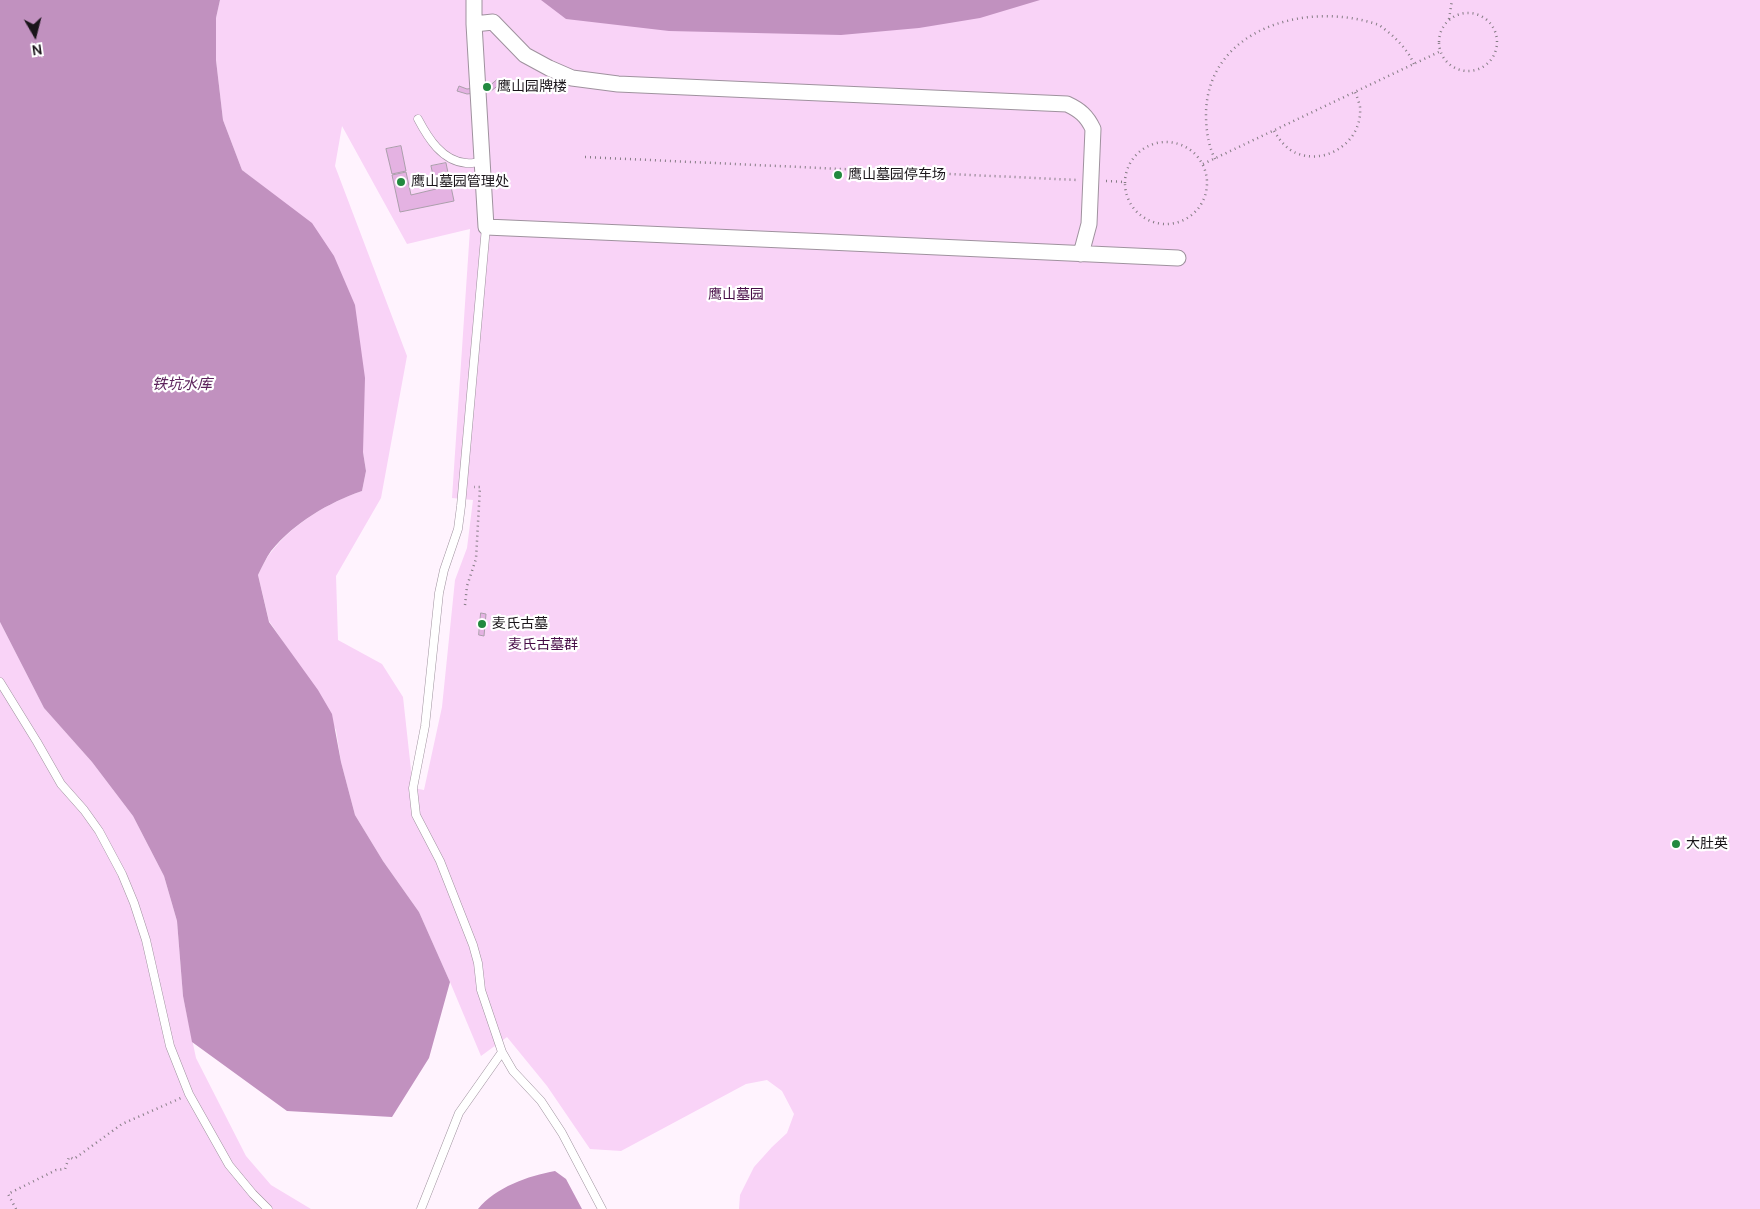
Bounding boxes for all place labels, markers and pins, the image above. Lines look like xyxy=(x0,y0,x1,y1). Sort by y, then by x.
place label: 鹰山园牌楼 xyxy=(497,79,567,95)
marker: 鹰山园牌楼 xyxy=(481,81,493,93)
place label: 鹰山墓园停车场 xyxy=(848,167,946,183)
marker: 鹰山墓园停车场 xyxy=(832,169,844,181)
place label: 鹰山墓园管理处 xyxy=(411,174,509,190)
marker: 鹰山墓园管理处 xyxy=(395,176,407,188)
place label: 麦氏古墓 xyxy=(492,616,548,632)
marker: 麦氏古墓 xyxy=(476,618,488,630)
place label: 大肚英 xyxy=(1686,836,1728,852)
marker: 大肚英 xyxy=(1670,838,1682,850)

